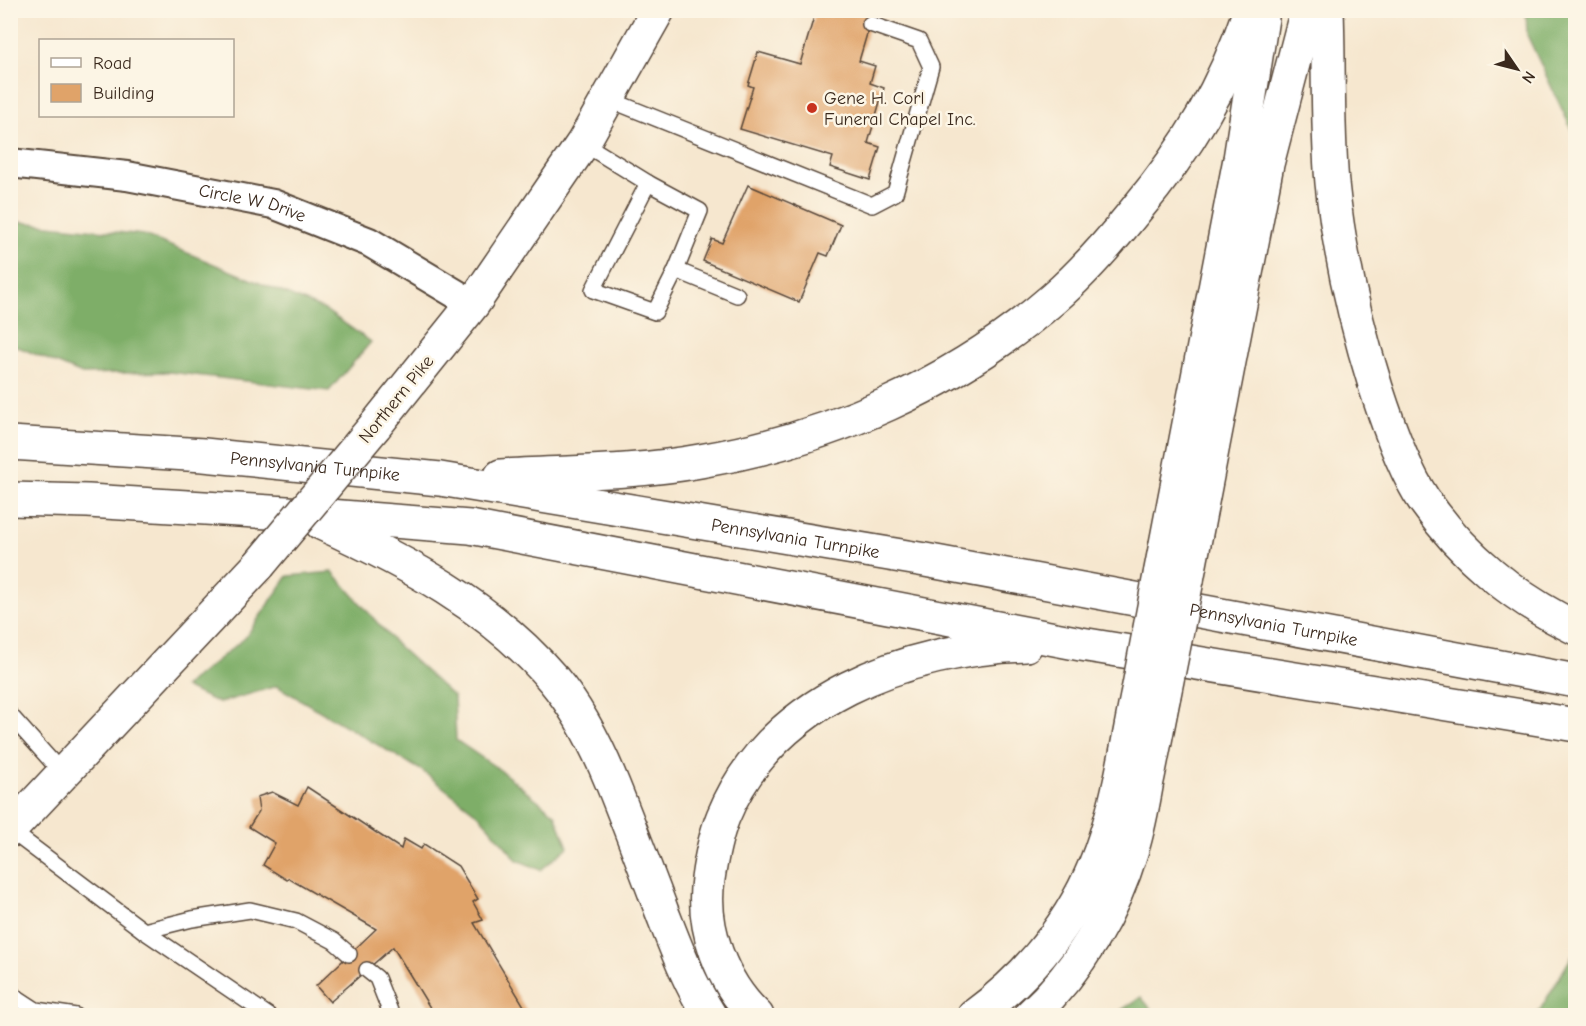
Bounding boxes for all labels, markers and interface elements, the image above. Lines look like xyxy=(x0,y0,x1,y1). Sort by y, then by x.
legend xyxy=(39,39,234,117)
north arrow xyxy=(1487,39,1547,99)
text: Road xyxy=(93,53,132,74)
text: N xyxy=(1518,68,1539,86)
text: Building xyxy=(93,83,155,104)
place label: Gene H. Corl Funeral Chapel Inc. xyxy=(824,88,976,130)
marker: Gene H. Corl Funeral Chapel Inc. xyxy=(805,101,819,115)
street label: Circle W Drive xyxy=(197,180,309,227)
street label: Northern Pike xyxy=(355,351,438,447)
street label: Pennsylvania Turnpike xyxy=(229,448,401,486)
street label: Pennsylvania Turnpike xyxy=(710,514,881,563)
street label: Pennsylvania Turnpike xyxy=(1188,599,1359,651)

